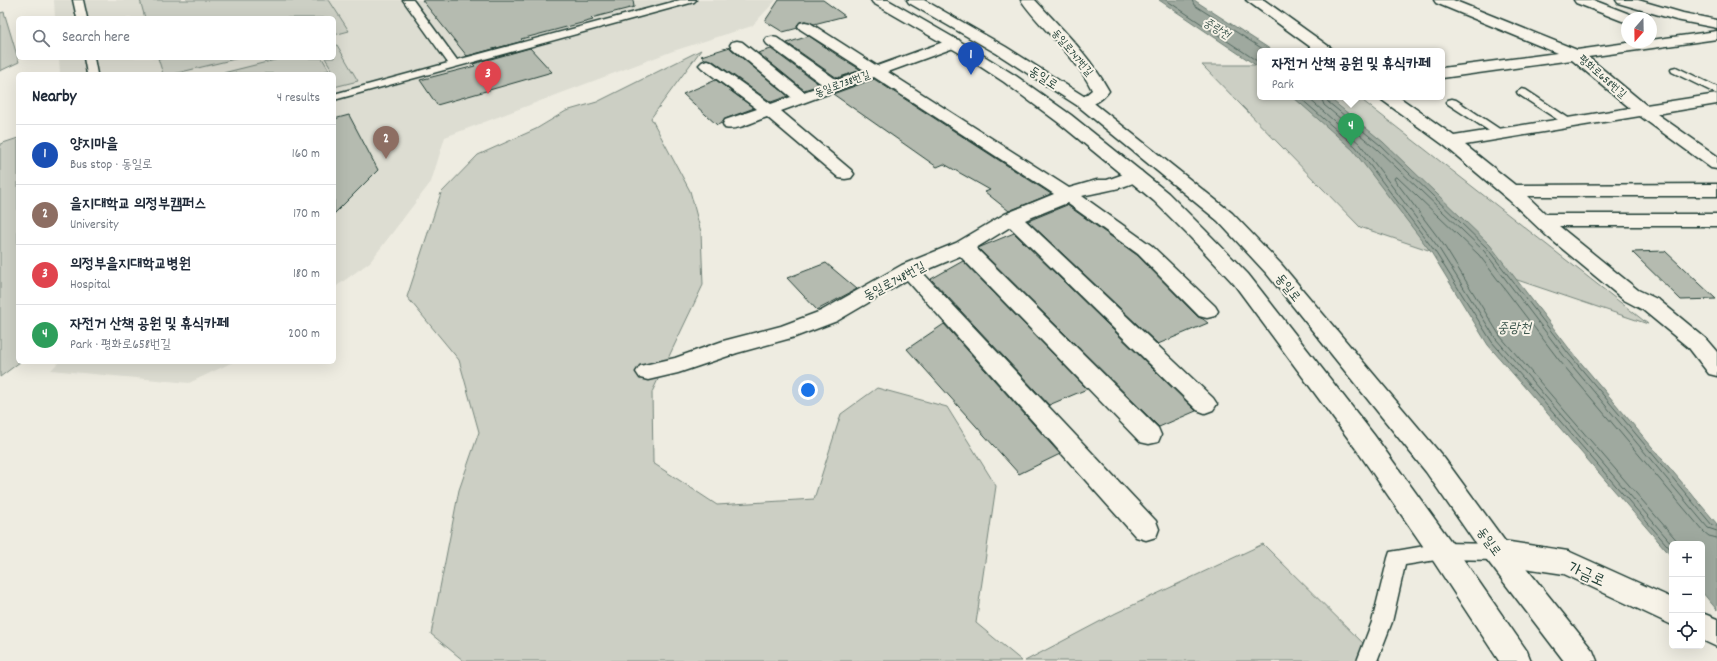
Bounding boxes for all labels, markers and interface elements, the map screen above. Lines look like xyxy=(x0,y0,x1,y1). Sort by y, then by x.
north arrow xyxy=(1621,12,1657,48)
water label: 중랑천 xyxy=(1199,15,1234,45)
search box xyxy=(16,16,336,60)
street label: 동일로747번길 xyxy=(1047,26,1096,80)
icon: search xyxy=(30,27,52,49)
text: Search here xyxy=(62,27,130,49)
pin: 1 xyxy=(958,42,984,75)
popup xyxy=(1257,48,1445,100)
street label: 평화로658번길 xyxy=(1574,52,1629,103)
text: 자전거 산책 공원 및 휴식카페 xyxy=(1272,54,1430,76)
pin: 3 xyxy=(475,61,501,94)
street label: 동일로 xyxy=(1024,63,1061,96)
street label: 동일로738번길 xyxy=(813,67,873,102)
text: Park xyxy=(1272,76,1294,95)
text: Nearby xyxy=(32,86,76,110)
text: 4 results xyxy=(277,89,320,108)
pin: 4 xyxy=(1338,113,1364,146)
pin: 2 xyxy=(373,126,399,159)
text: 양지마을 xyxy=(70,134,118,156)
text: 1 xyxy=(44,145,46,164)
text: 160 m xyxy=(292,145,320,164)
text: Bus stop · 동일로 xyxy=(70,156,153,175)
text: 을지대학교 의정부캠퍼스 xyxy=(70,194,206,216)
text: 2 xyxy=(42,205,48,224)
text: 170 m xyxy=(293,205,320,224)
text: University xyxy=(70,216,119,235)
text: 의정부을지대학교병원 xyxy=(70,254,191,276)
street label: 동일로748번길 xyxy=(861,258,930,307)
text: 3 xyxy=(42,265,48,284)
text: 180 m xyxy=(293,265,320,284)
street label: 동일로 xyxy=(1270,270,1304,307)
text: Hospital xyxy=(70,276,110,295)
text: 자전거 산책 공원 및 휴식카페 xyxy=(70,314,229,336)
water label: 중랑천 xyxy=(1497,319,1533,339)
text: 4 xyxy=(42,325,48,344)
text: 200 m xyxy=(288,325,320,344)
text: Park · 평화로658번길 xyxy=(70,336,171,355)
your location xyxy=(798,380,818,400)
street label: 동일로 xyxy=(1471,524,1505,561)
map controls xyxy=(1669,541,1705,649)
button: + xyxy=(1669,541,1705,577)
street label: 가금로 xyxy=(1564,557,1608,594)
button: − xyxy=(1669,577,1705,613)
button: locate xyxy=(1669,613,1705,649)

